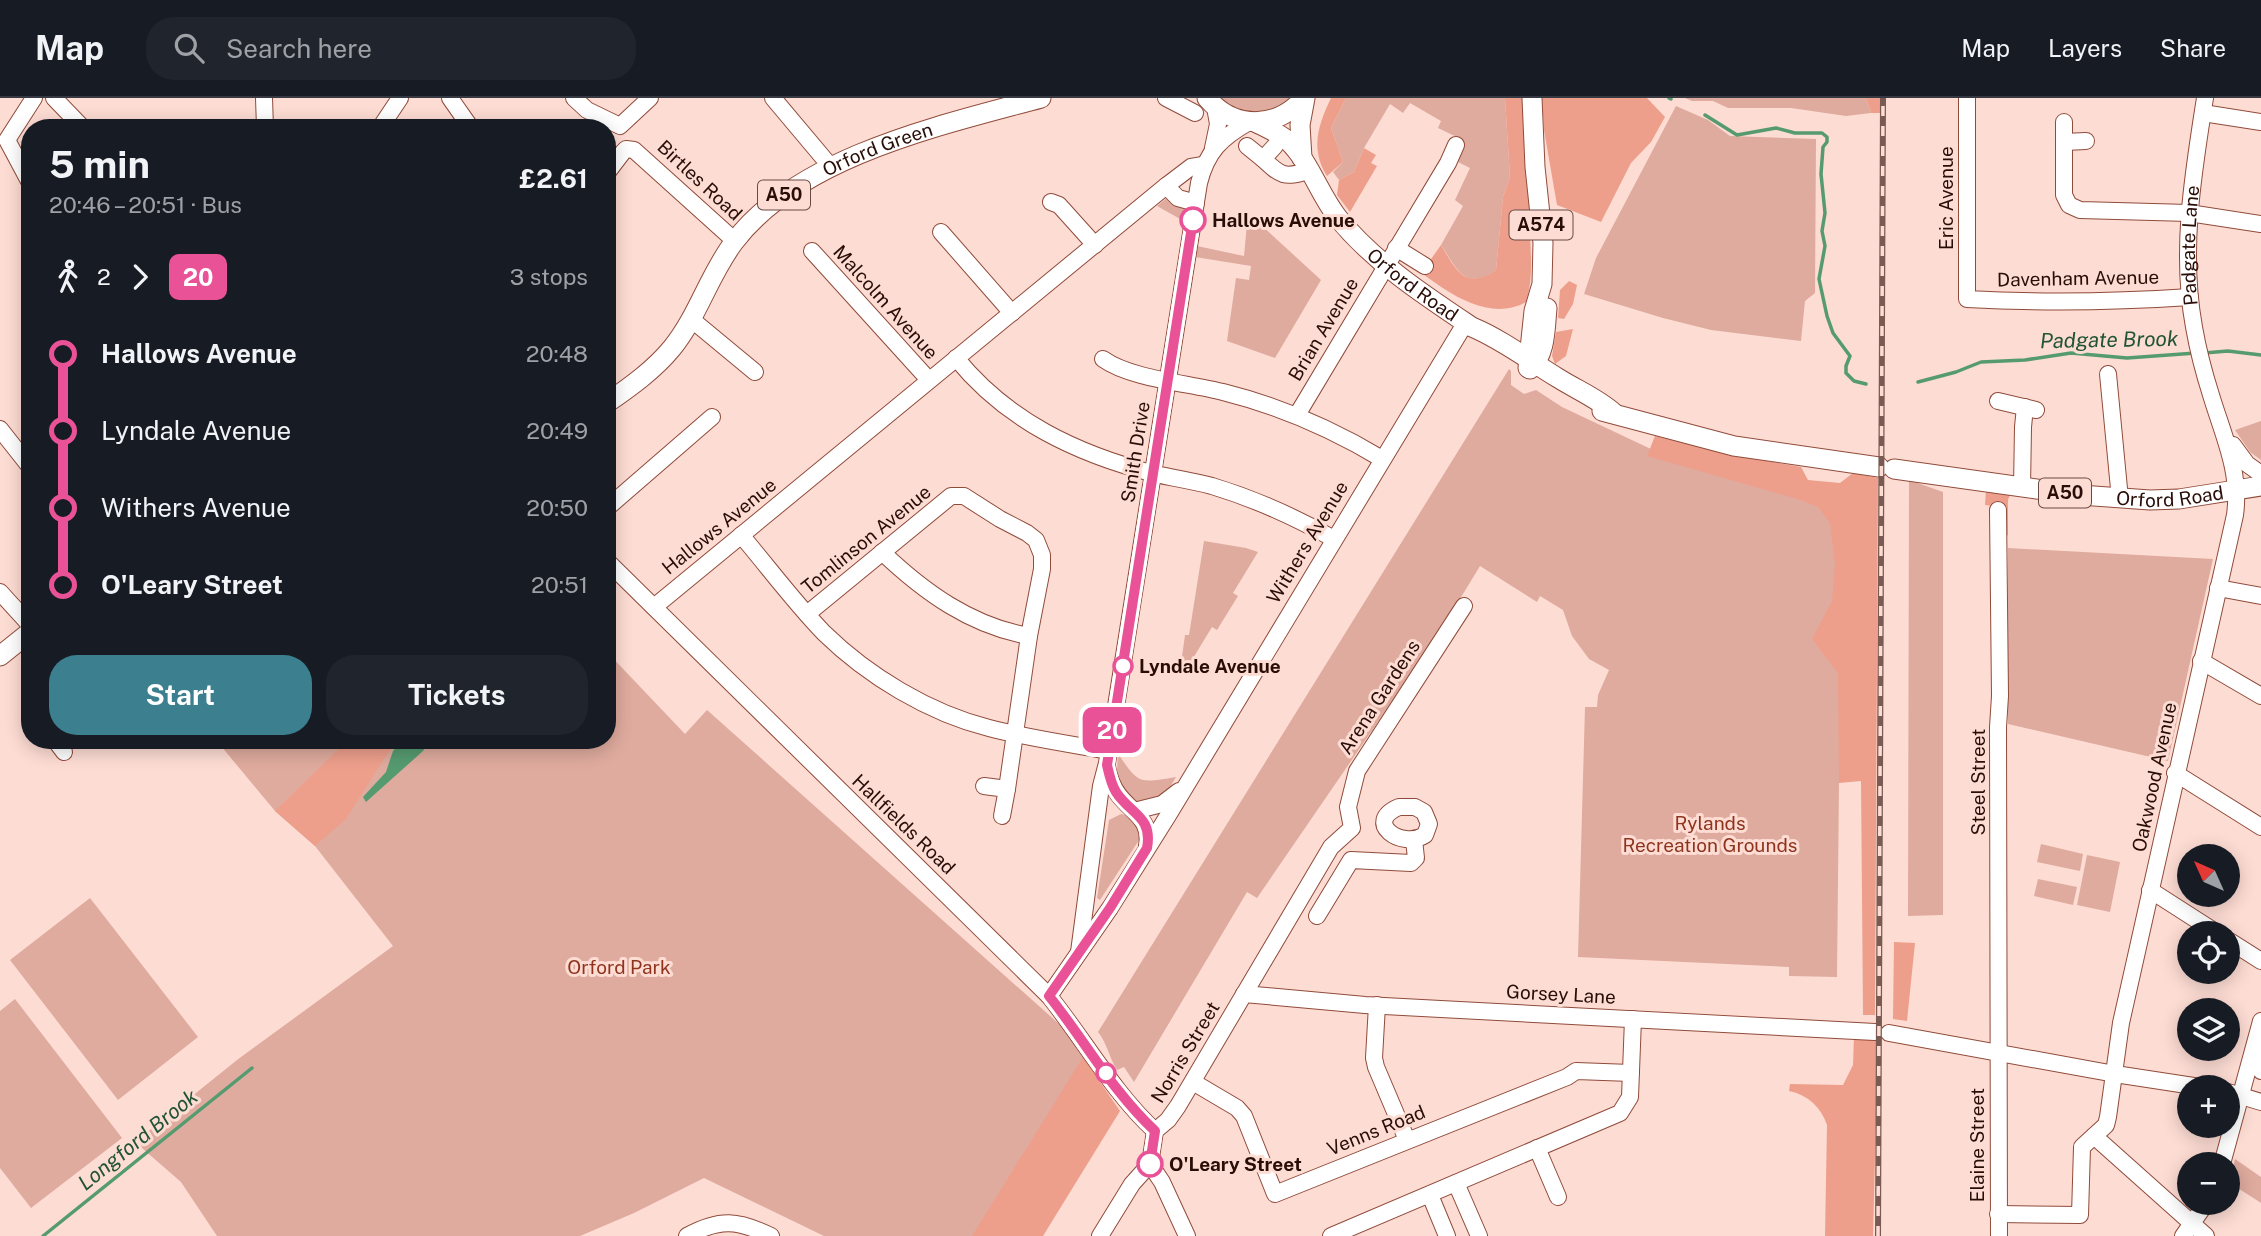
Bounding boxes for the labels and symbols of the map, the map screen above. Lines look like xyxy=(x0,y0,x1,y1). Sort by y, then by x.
street label: Orford Green xyxy=(819,118,935,181)
street label: Birtles Road xyxy=(653,135,747,225)
street label: Eric Avenue xyxy=(1935,146,1957,250)
road number: A50 xyxy=(758,180,810,210)
street label: Padgate Lane xyxy=(2177,184,2203,307)
marker: Hallows Avenue xyxy=(1180,207,1206,233)
place label: Hallows Avenue xyxy=(1212,209,1355,231)
road number: A574 xyxy=(1510,210,1572,240)
street label: Malcolm Avenue xyxy=(829,241,943,363)
street label: Orford Road xyxy=(1363,244,1463,326)
street label: Davenham Avenue xyxy=(1997,266,2159,290)
street label: Brian Avenue xyxy=(1284,274,1362,384)
water label: Padgate Brook xyxy=(2040,326,2179,353)
street label: Smith Drive xyxy=(1116,400,1154,504)
street label: Hallows Avenue xyxy=(658,473,780,579)
street label: Withers Avenue xyxy=(1262,477,1352,607)
road number: A50 xyxy=(2039,478,2091,508)
street label: Tomlinson Avenue xyxy=(797,480,935,598)
street label: Orford Road xyxy=(2115,481,2225,511)
street label: Arena Gardens xyxy=(1334,636,1424,758)
place label: Lyndale Avenue xyxy=(1139,655,1281,677)
marker: Lyndale Avenue xyxy=(1113,656,1133,676)
street label: Oakwood Avenue xyxy=(2127,700,2181,854)
line badge: 20 xyxy=(1080,707,1144,753)
street label: Steel Street xyxy=(1967,729,1989,835)
street label: Hallfields Road xyxy=(848,769,960,879)
park label: Rylands Recreation Grounds xyxy=(1623,812,1797,856)
north arrow xyxy=(2177,844,2240,906)
park label: Orford Park xyxy=(567,956,671,978)
street label: Gorsey Lane xyxy=(1506,980,1616,1008)
street label: Norris Street xyxy=(1146,997,1224,1107)
unlabelled marker xyxy=(1096,1063,1116,1083)
water label: Longford Brook xyxy=(73,1083,203,1195)
street label: Elaine Street xyxy=(1966,1088,1988,1202)
street label: Venns Road xyxy=(1324,1100,1428,1160)
marker: O'Leary Street xyxy=(1137,1151,1163,1177)
place label: O'Leary Street xyxy=(1169,1153,1302,1175)

